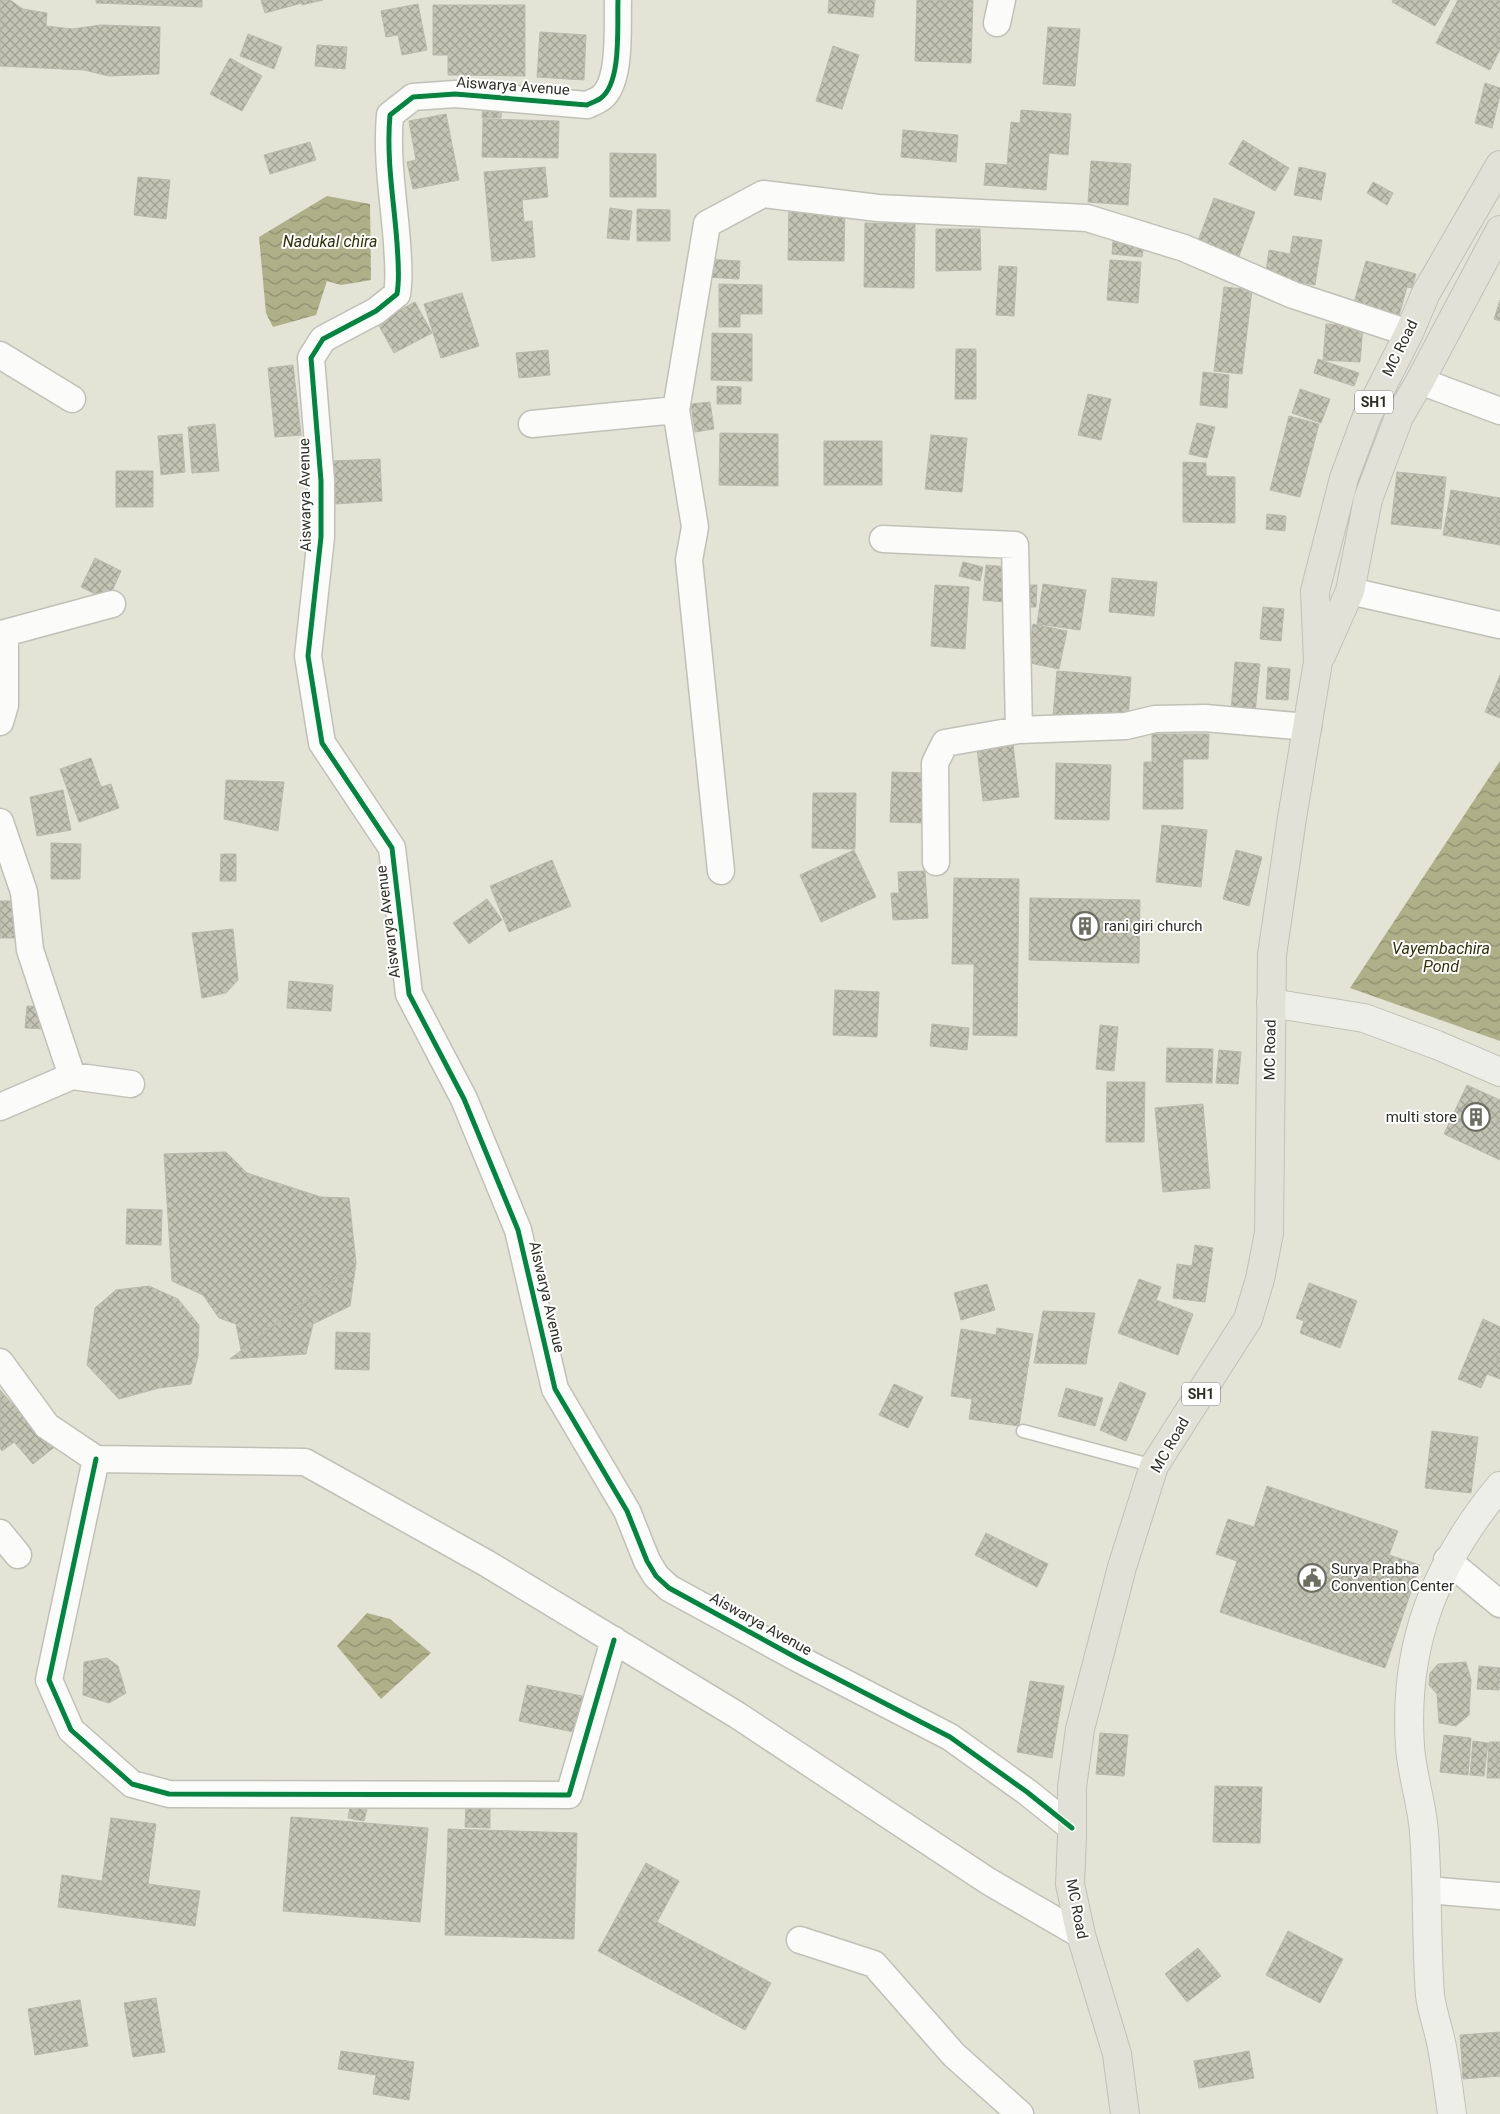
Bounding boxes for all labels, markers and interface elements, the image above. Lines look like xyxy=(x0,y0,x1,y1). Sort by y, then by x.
street label: Aiswarya Avenue xyxy=(456,73,570,99)
water label: Nadukal chira xyxy=(283,232,377,251)
street label: MC Road xyxy=(1379,317,1421,379)
road number: SH1 xyxy=(1355,391,1393,414)
street label: Aiswarya Avenue xyxy=(295,438,315,552)
street label: Aiswarya Avenue xyxy=(372,864,404,980)
building icon: rani giri church xyxy=(1070,911,1100,941)
place label: rani giri church xyxy=(1104,917,1203,935)
water label: Vayembachira Pond xyxy=(1392,939,1490,976)
street label: MC Road xyxy=(1260,1019,1280,1081)
building icon: multi store xyxy=(1461,1102,1491,1132)
place label: multi store xyxy=(1386,1108,1457,1126)
street label: Aiswarya Avenue xyxy=(525,1240,569,1354)
road number: SH1 xyxy=(1182,1382,1220,1406)
street label: MC Road xyxy=(1147,1414,1193,1476)
place label: Surya Prabha Convention Center xyxy=(1331,1560,1454,1595)
public building icon: Surya Prabha Convention Center xyxy=(1297,1563,1327,1593)
street label: Aiswarya Avenue xyxy=(707,1589,815,1659)
street label: MC Road xyxy=(1062,1877,1092,1941)

